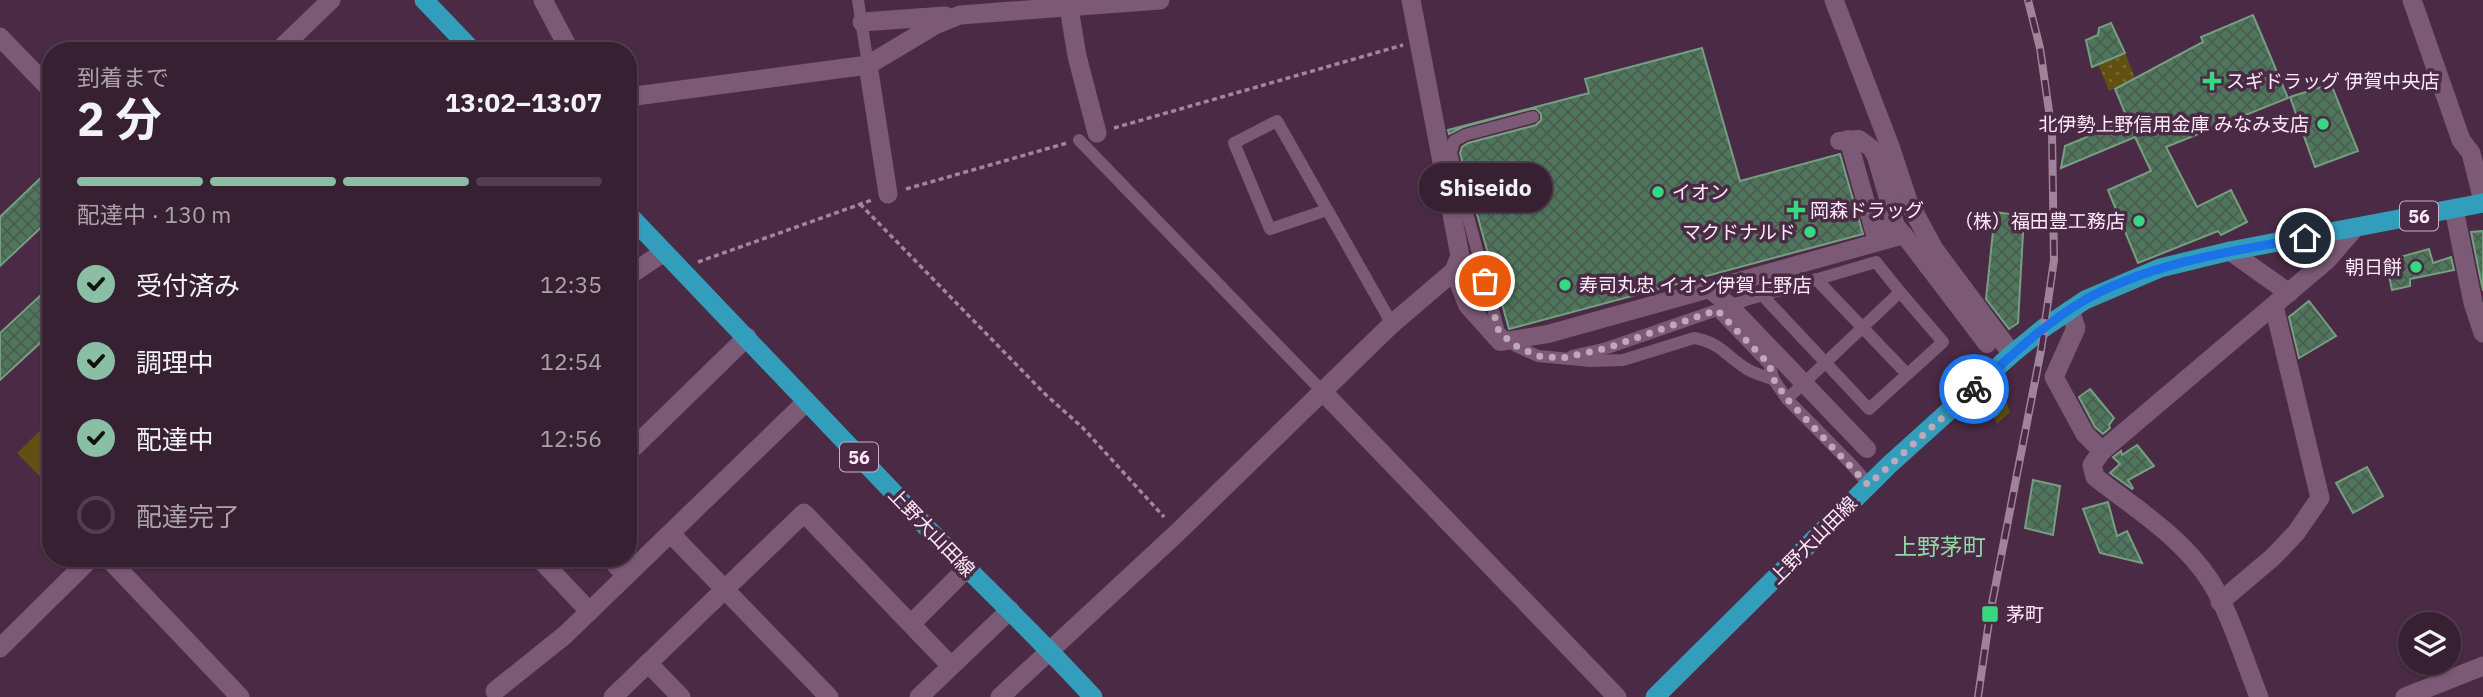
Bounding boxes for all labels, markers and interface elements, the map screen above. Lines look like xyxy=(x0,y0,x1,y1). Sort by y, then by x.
text: 到着まで xyxy=(77,62,169,92)
place label: スギドラッグ 伊賀中央店 xyxy=(2226,69,2440,93)
marker: スギドラッグ 伊賀中央店 xyxy=(2204,73,2220,89)
text: 13:02–13:07 xyxy=(445,85,602,119)
text: 2 分 xyxy=(77,89,161,149)
place label: 北伊勢上野信用金庫 みなみ支店 xyxy=(2039,112,2309,136)
marker: 北伊勢上野信用金庫 みなみ支店 xyxy=(2315,116,2331,132)
callout: Shiseido xyxy=(1418,162,1552,211)
text: Shiseido xyxy=(1439,172,1532,202)
place label: イオン xyxy=(1672,180,1729,204)
marker: イオン xyxy=(1650,184,1666,200)
place label: 岡森ドラッグ xyxy=(1810,198,1924,222)
text: 配達中 · 130 m xyxy=(77,199,231,229)
marker: 岡森ドラッグ xyxy=(1788,202,1804,218)
road number: 56 xyxy=(2400,202,2438,230)
pin xyxy=(2275,208,2335,268)
place label: （株）福田豊工務店 xyxy=(1954,209,2125,233)
marker: （株）福田豊工務店 xyxy=(2131,213,2147,229)
icon: home xyxy=(2286,219,2324,257)
place label: マクドナルド xyxy=(1682,220,1796,244)
marker: マクドナルド xyxy=(1802,224,1818,240)
pin xyxy=(1455,251,1515,311)
place label: 朝日餅 xyxy=(2345,255,2402,279)
marker: 朝日餅 xyxy=(2408,259,2424,275)
icon: bag xyxy=(1466,262,1504,300)
icon: check xyxy=(77,265,115,303)
text: 受付済み xyxy=(136,268,240,302)
text: 12:35 xyxy=(540,269,602,299)
place label: 寿司丸忠 イオン伊賀上野店 xyxy=(1579,273,1812,297)
marker: 寿司丸忠 イオン伊賀上野店 xyxy=(1557,277,1573,293)
icon: check xyxy=(77,342,115,380)
text: 調理中 xyxy=(136,345,214,379)
text: 12:54 xyxy=(540,346,602,376)
courier xyxy=(1939,354,2009,424)
icon: bike xyxy=(1955,370,1993,408)
icon: check xyxy=(77,419,115,457)
text: 配達中 xyxy=(136,422,214,456)
text: 12:56 xyxy=(540,423,602,453)
road number: 56 xyxy=(840,443,878,472)
street label: 上野大山田線 xyxy=(884,483,980,581)
street label: 上野大山田線 xyxy=(1764,491,1862,589)
text: 配達完了 xyxy=(136,499,240,533)
district label: 上野茅町 xyxy=(1894,531,1986,561)
place label: 茅町 xyxy=(2006,602,2044,626)
marker: 茅町 xyxy=(1980,604,2000,624)
map controls xyxy=(2398,612,2461,675)
button: layers xyxy=(2398,612,2461,675)

